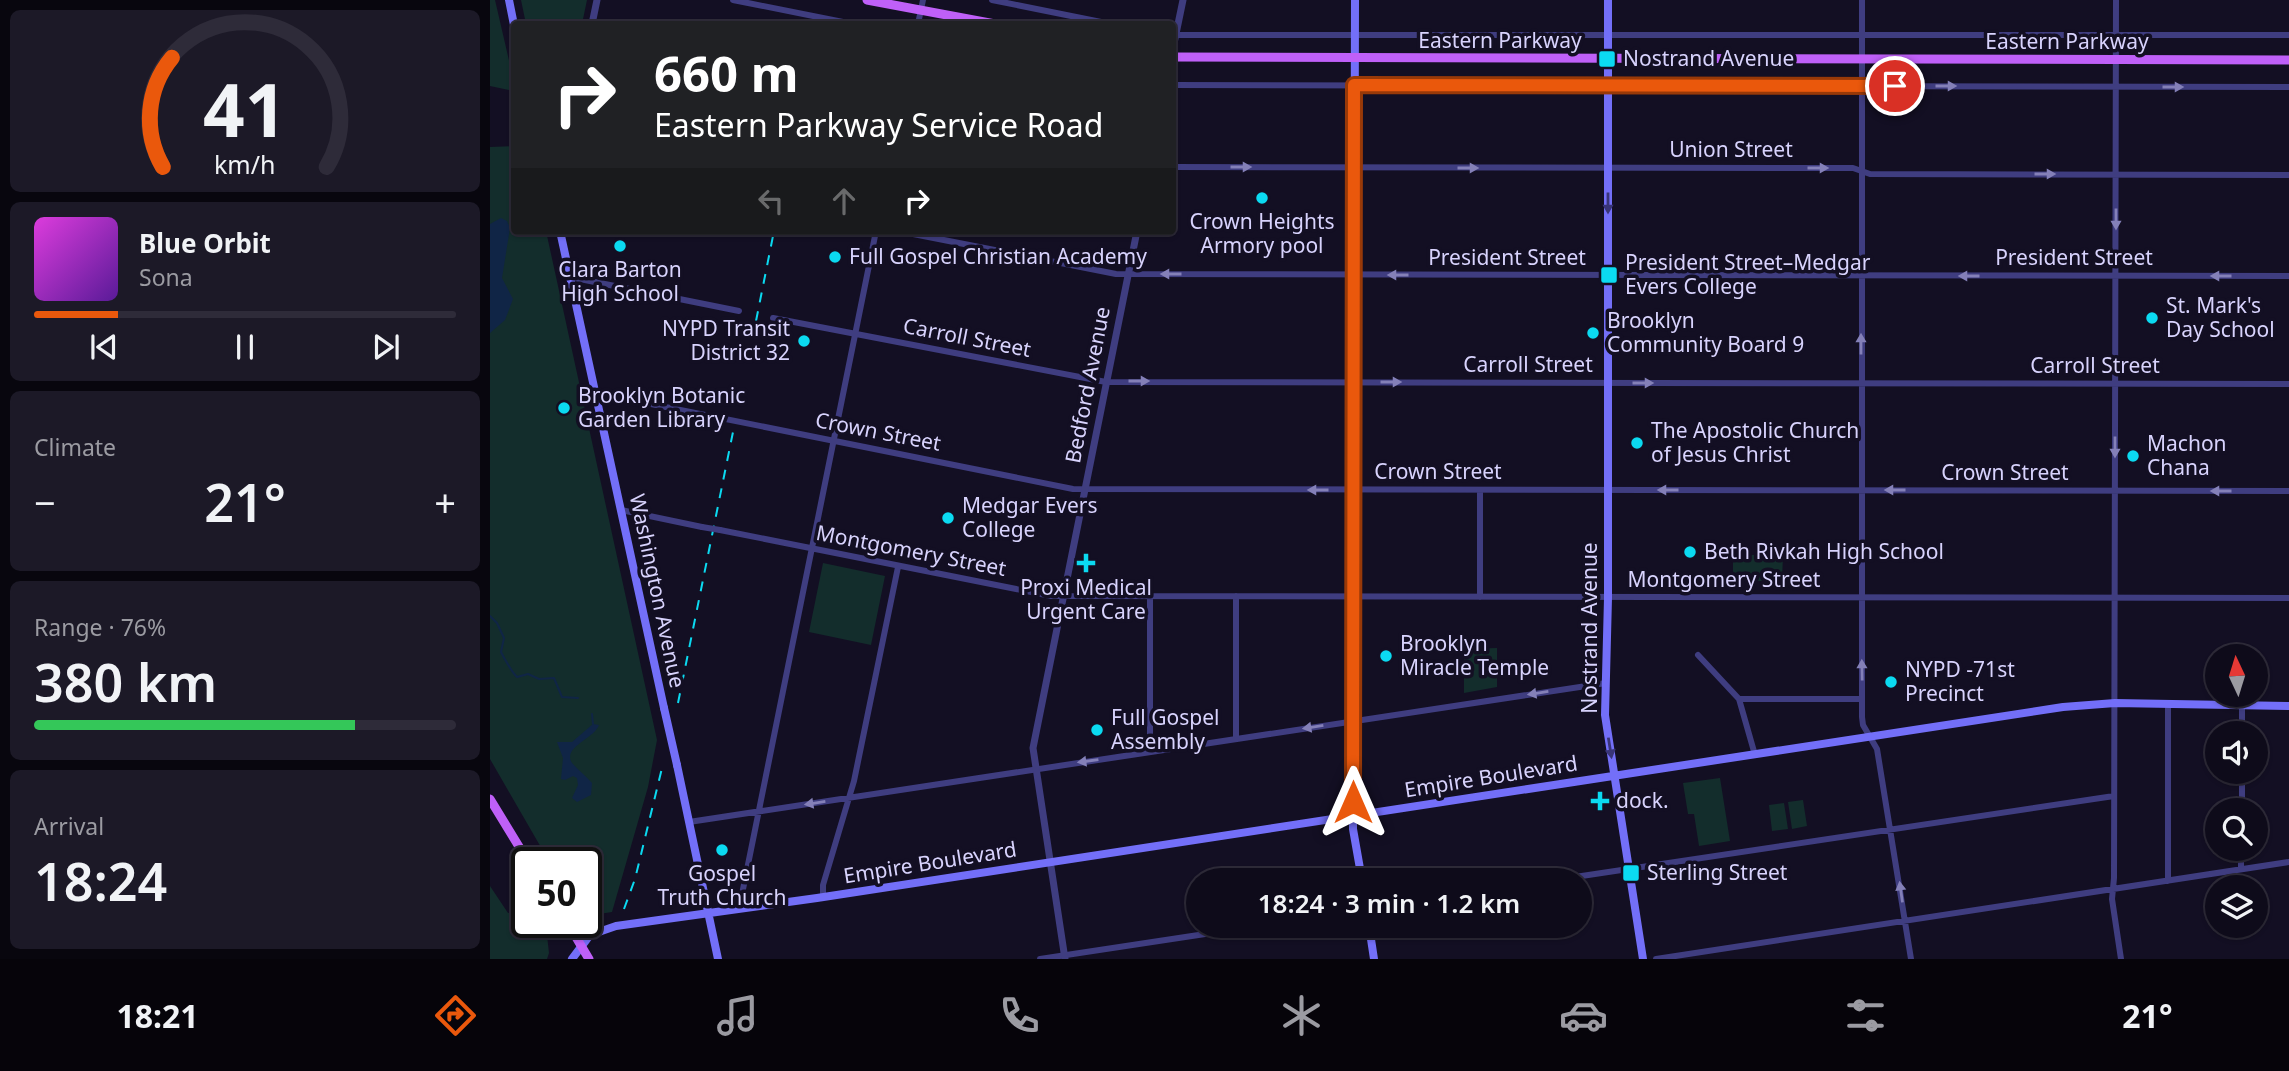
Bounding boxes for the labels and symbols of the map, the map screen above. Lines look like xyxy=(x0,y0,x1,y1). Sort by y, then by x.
street label: Eastern Parkway xyxy=(1418,26,1582,54)
street label: Eastern Parkway xyxy=(1985,27,2149,55)
place label: Nostrand Avenue xyxy=(1623,44,1794,72)
marker: Nostrand Avenue xyxy=(1597,49,1617,69)
pin xyxy=(1865,56,1925,116)
one-way arrow xyxy=(1935,80,1957,92)
one-way arrow xyxy=(2163,81,2185,93)
street label: Union Street xyxy=(1669,135,1793,163)
one-way arrow xyxy=(1230,161,1252,173)
one-way arrow xyxy=(1457,162,1479,174)
one-way arrow xyxy=(1807,162,1829,174)
one-way arrow xyxy=(2034,169,2056,180)
marker: Crown Heights Armory pool xyxy=(1254,190,1270,206)
one-way arrow xyxy=(1602,192,1614,214)
place label: Crown Heights Armory pool xyxy=(1189,207,1335,259)
one-way arrow xyxy=(2110,208,2122,230)
marker: Clara Barton High School xyxy=(612,238,628,254)
place label: Full Gospel Christian Academy xyxy=(849,242,1147,270)
street label: President Street xyxy=(1428,243,1586,271)
street label: President Street xyxy=(1995,243,2153,271)
place label: President Street–Medgar Evers College xyxy=(1625,248,1871,300)
marker: Full Gospel Christian Academy xyxy=(827,249,843,265)
place label: Clara Barton High School xyxy=(558,255,682,307)
marker: President Street–Medgar Evers College xyxy=(1599,265,1619,285)
one-way arrow xyxy=(1160,268,1182,280)
one-way arrow xyxy=(1387,269,1409,281)
one-way arrow xyxy=(1958,270,1980,282)
one-way arrow xyxy=(2210,270,2232,282)
place label: St. Mark's Day School xyxy=(2166,291,2275,343)
street label: Bedford Avenue xyxy=(1058,304,1116,465)
place label: Brooklyn Community Board 9 xyxy=(1607,306,1804,358)
marker: St. Mark's Day School xyxy=(2144,310,2160,326)
street label: Carroll Street xyxy=(901,311,1034,363)
place label: NYPD Transit District 32 xyxy=(662,314,790,366)
marker: Brooklyn Community Board 9 xyxy=(1585,325,1601,341)
marker: NYPD Transit District 32 xyxy=(796,333,812,349)
one-way arrow xyxy=(1855,333,1867,355)
street label: Carroll Street xyxy=(1463,350,1593,378)
street label: Carroll Street xyxy=(2030,351,2160,379)
one-way arrow xyxy=(1129,375,1151,387)
one-way arrow xyxy=(1381,376,1403,388)
one-way arrow xyxy=(1633,377,1655,389)
place label: Brooklyn Botanic Garden Library xyxy=(578,381,745,433)
marker: Brooklyn Botanic Garden Library xyxy=(556,400,572,416)
street label: Crown Street xyxy=(813,405,944,457)
place label: The Apostolic Church of Jesus Christ xyxy=(1651,416,1859,468)
place label: Machon Chana xyxy=(2147,429,2227,481)
marker: The Apostolic Church of Jesus Christ xyxy=(1629,435,1645,451)
one-way arrow xyxy=(2109,436,2121,458)
marker: Machon Chana xyxy=(2125,448,2141,464)
street label: Crown Street xyxy=(1374,457,1502,485)
street label: Crown Street xyxy=(1941,458,2069,486)
one-way arrow xyxy=(1307,484,1329,496)
one-way arrow xyxy=(1657,484,1679,496)
one-way arrow xyxy=(1884,484,1906,496)
one-way arrow xyxy=(2210,485,2232,497)
street label: Washington Avenue xyxy=(624,491,692,690)
place label: Medgar Evers College xyxy=(962,491,1098,543)
marker: Medgar Evers College xyxy=(940,510,956,526)
street label: Montgomery Street xyxy=(814,518,1009,582)
place label: Beth Rivkah High School xyxy=(1704,537,1944,565)
street label: Nostrand Avenue xyxy=(1575,542,1603,714)
marker: Beth Rivkah High School xyxy=(1682,544,1698,560)
marker: Proxi Medical Urgent Care xyxy=(1076,553,1096,573)
street label: Montgomery Street xyxy=(1628,565,1821,593)
place label: Proxi Medical Urgent Care xyxy=(1020,573,1152,625)
place label: Brooklyn Miracle Temple xyxy=(1400,629,1549,681)
north arrow xyxy=(2205,644,2268,707)
marker: Brooklyn Miracle Temple xyxy=(1378,648,1394,664)
place label: NYPD -71st Precinct xyxy=(1905,655,2015,707)
one-way arrow xyxy=(1856,658,1868,680)
marker: NYPD -71st Precinct xyxy=(1883,674,1899,690)
one-way arrow xyxy=(1527,688,1549,699)
place label: Full Gospel Assembly xyxy=(1111,703,1219,755)
marker: Full Gospel Assembly xyxy=(1089,722,1105,738)
one-way arrow xyxy=(1302,722,1324,733)
one-way arrow xyxy=(1605,738,1616,760)
street label: Empire Boulevard xyxy=(1402,748,1579,804)
one-way arrow xyxy=(1077,756,1099,767)
position arrow xyxy=(1316,765,1390,839)
place label: dock. xyxy=(1616,786,1669,814)
marker: dock. xyxy=(1590,791,1610,811)
one-way arrow xyxy=(804,798,826,809)
street label: Empire Boulevard xyxy=(841,834,1018,890)
marker: Gospel Truth Church xyxy=(714,842,730,858)
speed limit sign: 50 xyxy=(511,847,602,938)
place label: Sterling Street xyxy=(1647,858,1788,886)
place label: Gospel Truth Church xyxy=(658,859,786,911)
marker: Sterling Street xyxy=(1621,863,1641,883)
one-way arrow xyxy=(1895,880,1906,902)

